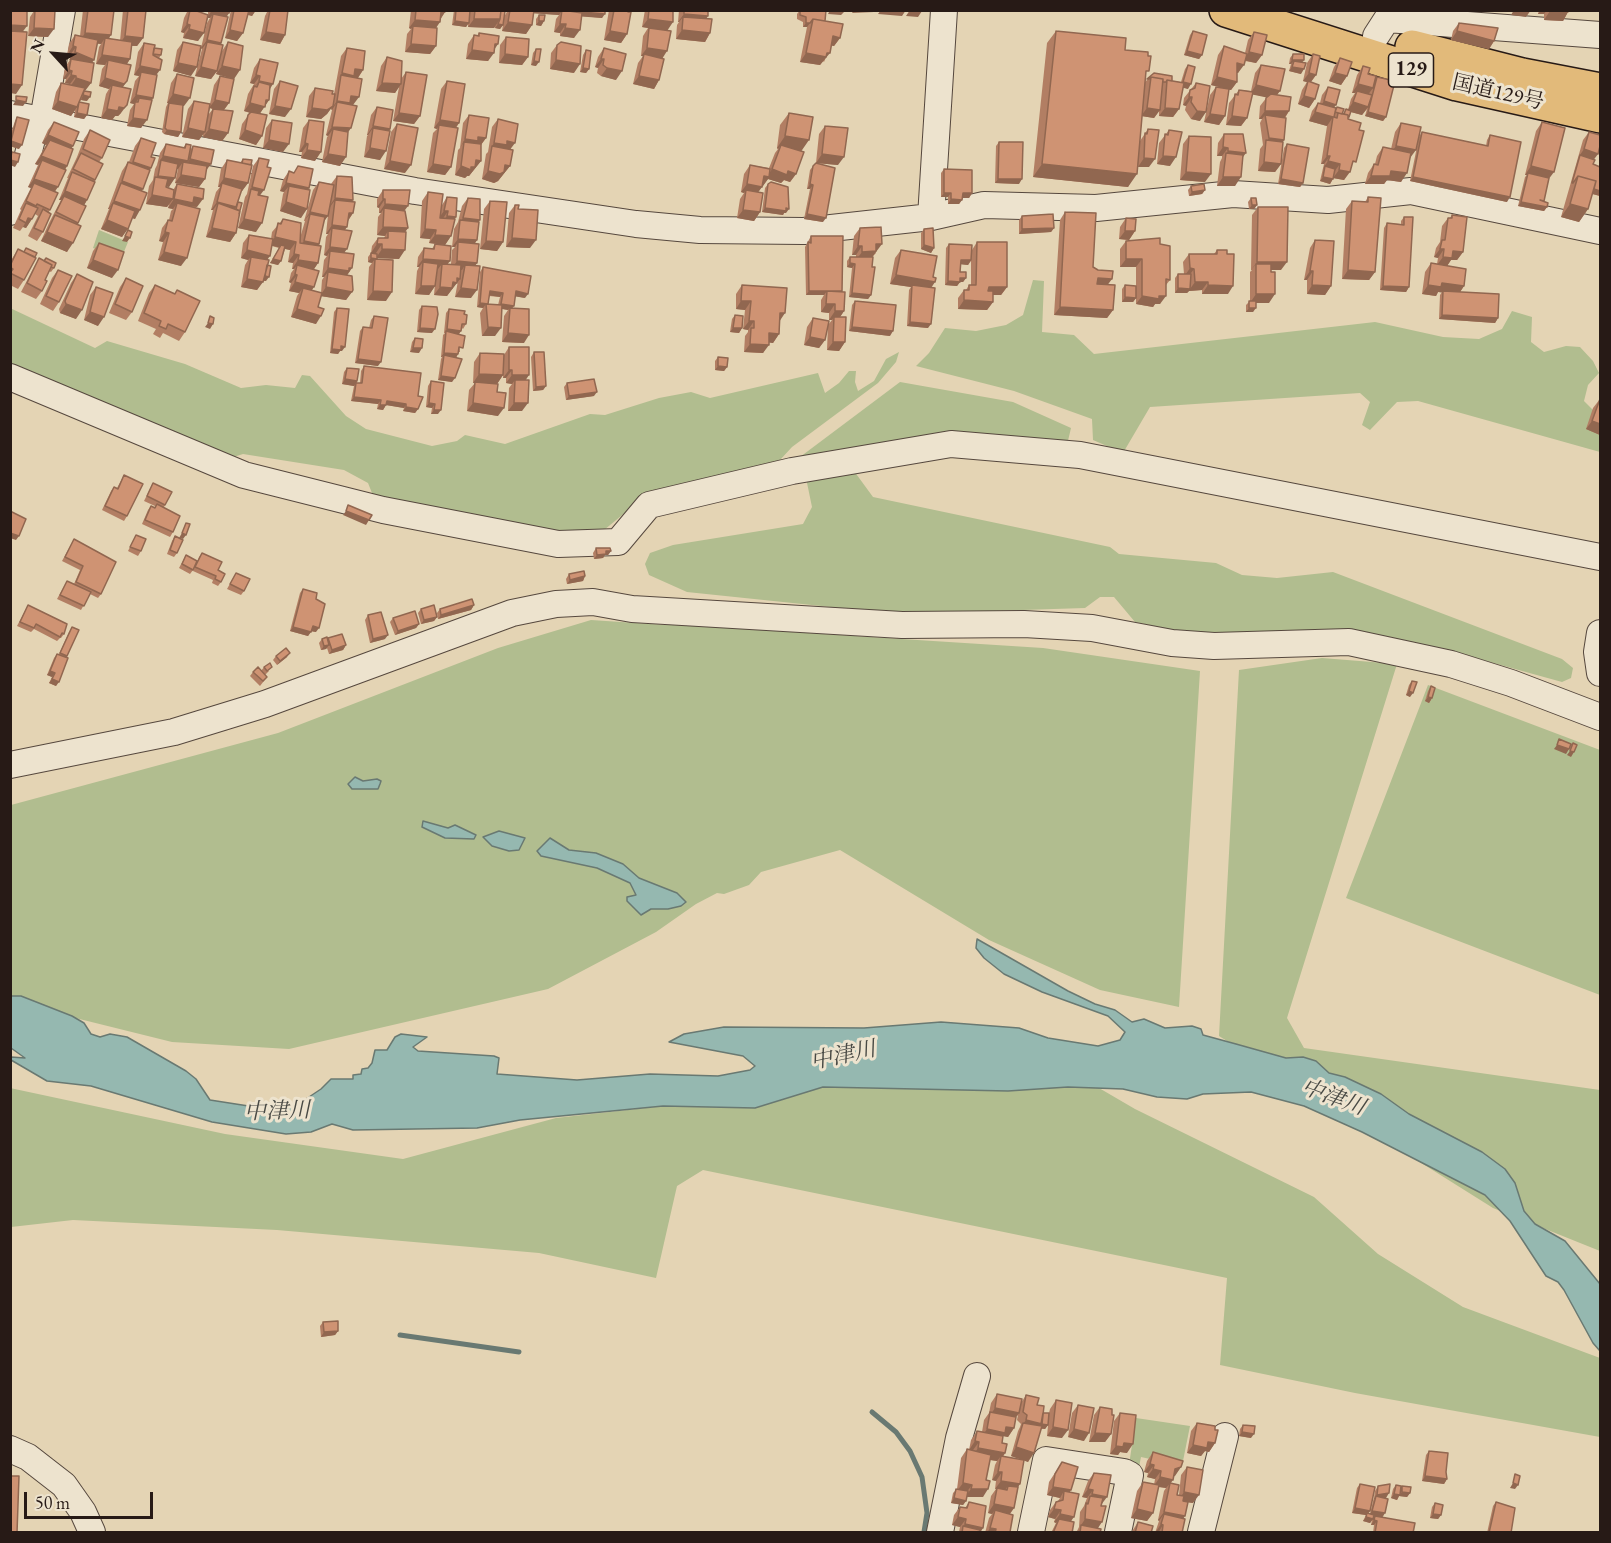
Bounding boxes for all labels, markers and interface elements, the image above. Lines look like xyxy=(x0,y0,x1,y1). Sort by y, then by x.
north arrow xyxy=(24,24,84,84)
text: N xyxy=(25,35,50,56)
road number: 129 xyxy=(1388,53,1434,87)
street label: 国道129号 xyxy=(1450,70,1546,116)
water label: 中津川 xyxy=(808,1036,878,1076)
water label: 中津川 xyxy=(1297,1074,1369,1122)
water label: 中津川 xyxy=(244,1098,310,1126)
scale bar xyxy=(27,1480,156,1518)
text: 50 m xyxy=(35,1491,70,1514)

